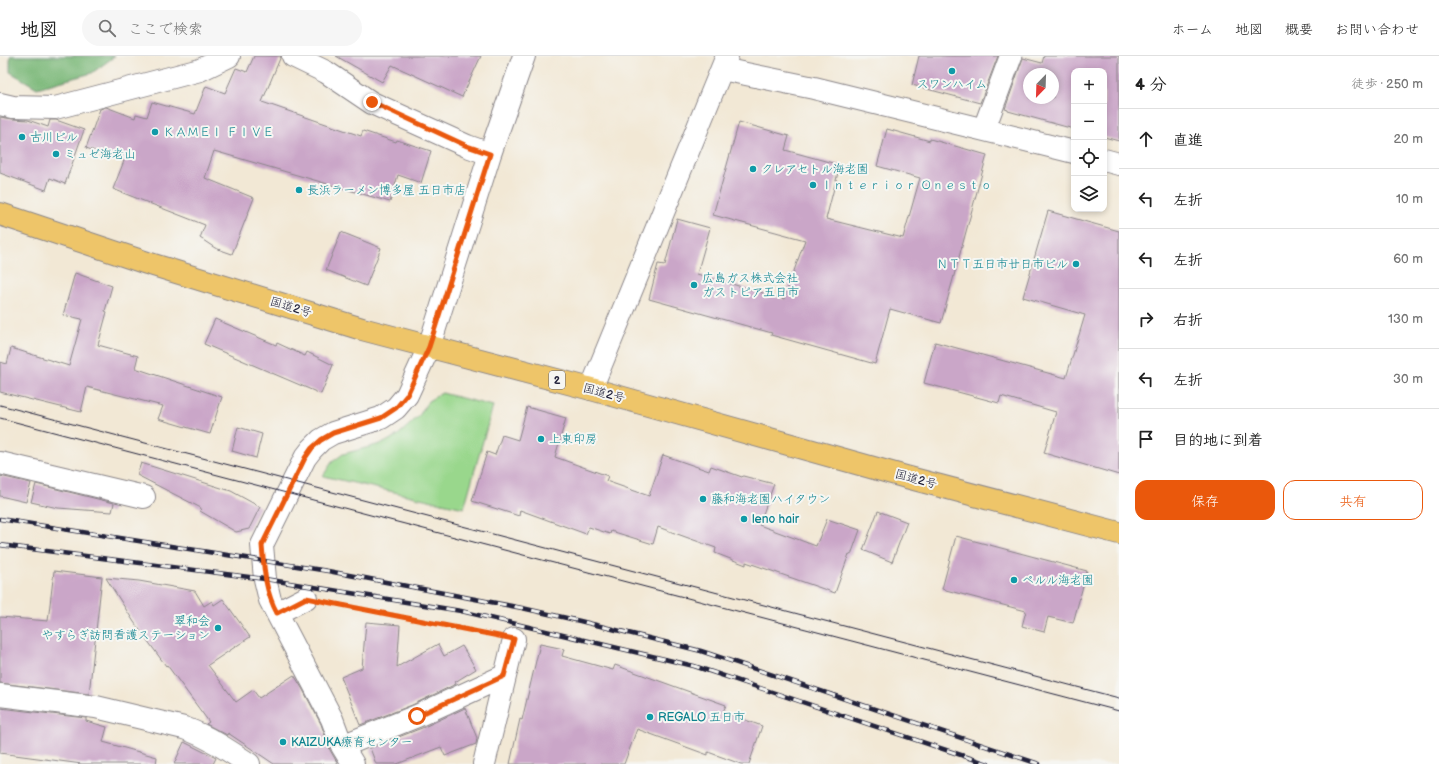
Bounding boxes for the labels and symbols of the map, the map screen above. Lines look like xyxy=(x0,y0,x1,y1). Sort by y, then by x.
marker: スワンハイム xyxy=(947,66,957,76)
north arrow xyxy=(1023,68,1059,104)
place label: スワンハイム xyxy=(916,77,988,92)
route end xyxy=(363,93,381,111)
place label: ＫＡＭＥＩ ＦＩＶＥ xyxy=(163,125,274,140)
marker: ＫＡＭＥＩ ＦＩＶＥ xyxy=(150,127,160,137)
place label: 古川ビル xyxy=(30,130,78,145)
marker: 古川ビル xyxy=(17,132,27,142)
place label: ミュゼ海老山 xyxy=(64,147,136,162)
marker: ミュゼ海老山 xyxy=(51,149,61,159)
place label: クレアセトル海老園 xyxy=(761,162,869,177)
marker: クレアセトル海老園 xyxy=(748,164,758,174)
place label: Ｉｎｔｅｒｉｏｒ Ｏｎｅｓｔｏ xyxy=(821,178,992,193)
marker: Ｉｎｔｅｒｉｏｒ Ｏｎｅｓｔｏ xyxy=(808,180,818,190)
place label: 長浜ラーメン博多屋 五日市店 xyxy=(307,183,466,198)
marker: 長浜ラーメン博多屋 五日市店 xyxy=(294,185,304,195)
place label: ＮＴＴ五日市廿日市ビル xyxy=(936,257,1068,272)
marker: ＮＴＴ五日市廿日市ビル xyxy=(1071,259,1081,269)
place label: 広島ガス株式会社 ガストピア五日市 xyxy=(702,271,799,300)
marker: 広島ガス株式会社 ガストピア五日市 xyxy=(689,280,699,290)
street label: 国道2号 xyxy=(268,294,314,321)
road number: 2 xyxy=(549,371,565,389)
street label: 国道2号 xyxy=(581,381,627,406)
place label: 上東印房 xyxy=(549,432,597,447)
marker: 上東印房 xyxy=(536,434,546,444)
street label: 国道2号 xyxy=(893,467,939,492)
place label: 藤和海老園ハイタウン xyxy=(711,492,830,507)
marker: 藤和海老園ハイタウン xyxy=(698,494,708,504)
place label: leno hair xyxy=(752,512,800,527)
marker: leno hair xyxy=(739,514,749,524)
place label: ペルル海老園 xyxy=(1022,573,1094,588)
marker: ペルル海老園 xyxy=(1009,575,1019,585)
place label: 翠和会 やすらぎ訪問看護ステーション xyxy=(42,614,210,643)
marker: 翠和会 やすらぎ訪問看護ステーション xyxy=(213,623,223,633)
route start xyxy=(408,707,426,725)
place label: REGALO 五日市 xyxy=(658,710,745,725)
marker: REGALO 五日市 xyxy=(645,712,655,722)
place label: KAIZUKA療育センター xyxy=(291,735,413,750)
marker: KAIZUKA療育センター xyxy=(278,737,288,747)

